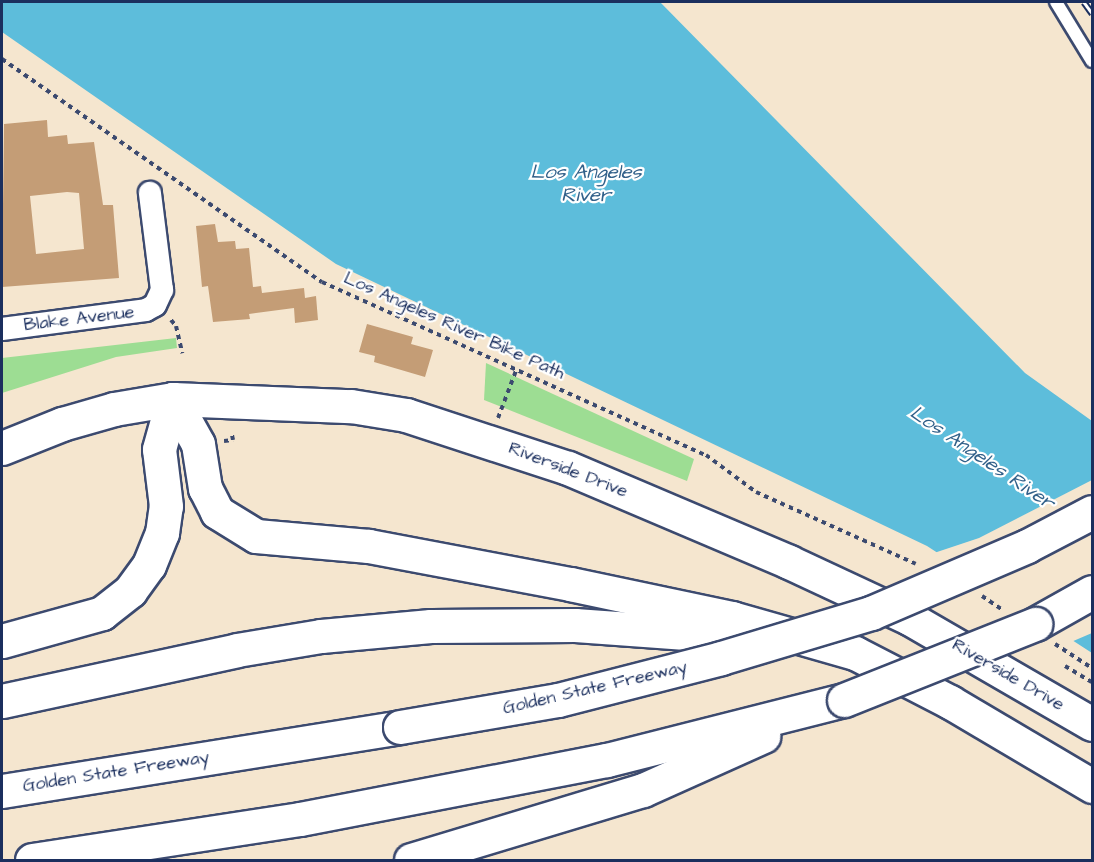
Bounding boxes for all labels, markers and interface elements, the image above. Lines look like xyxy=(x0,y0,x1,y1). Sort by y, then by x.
water label: Los Angeles River xyxy=(530,160,642,207)
street label: Los Angeles River Bike Path xyxy=(340,267,568,385)
street label: Blake Avenue xyxy=(22,302,136,336)
water label: Los Angeles River xyxy=(905,401,1059,515)
street label: Riverside Drive xyxy=(505,437,631,503)
street label: Riverside Drive xyxy=(948,634,1068,716)
street label: Golden State Freeway xyxy=(501,656,689,720)
street label: Golden State Freeway xyxy=(21,747,211,797)

